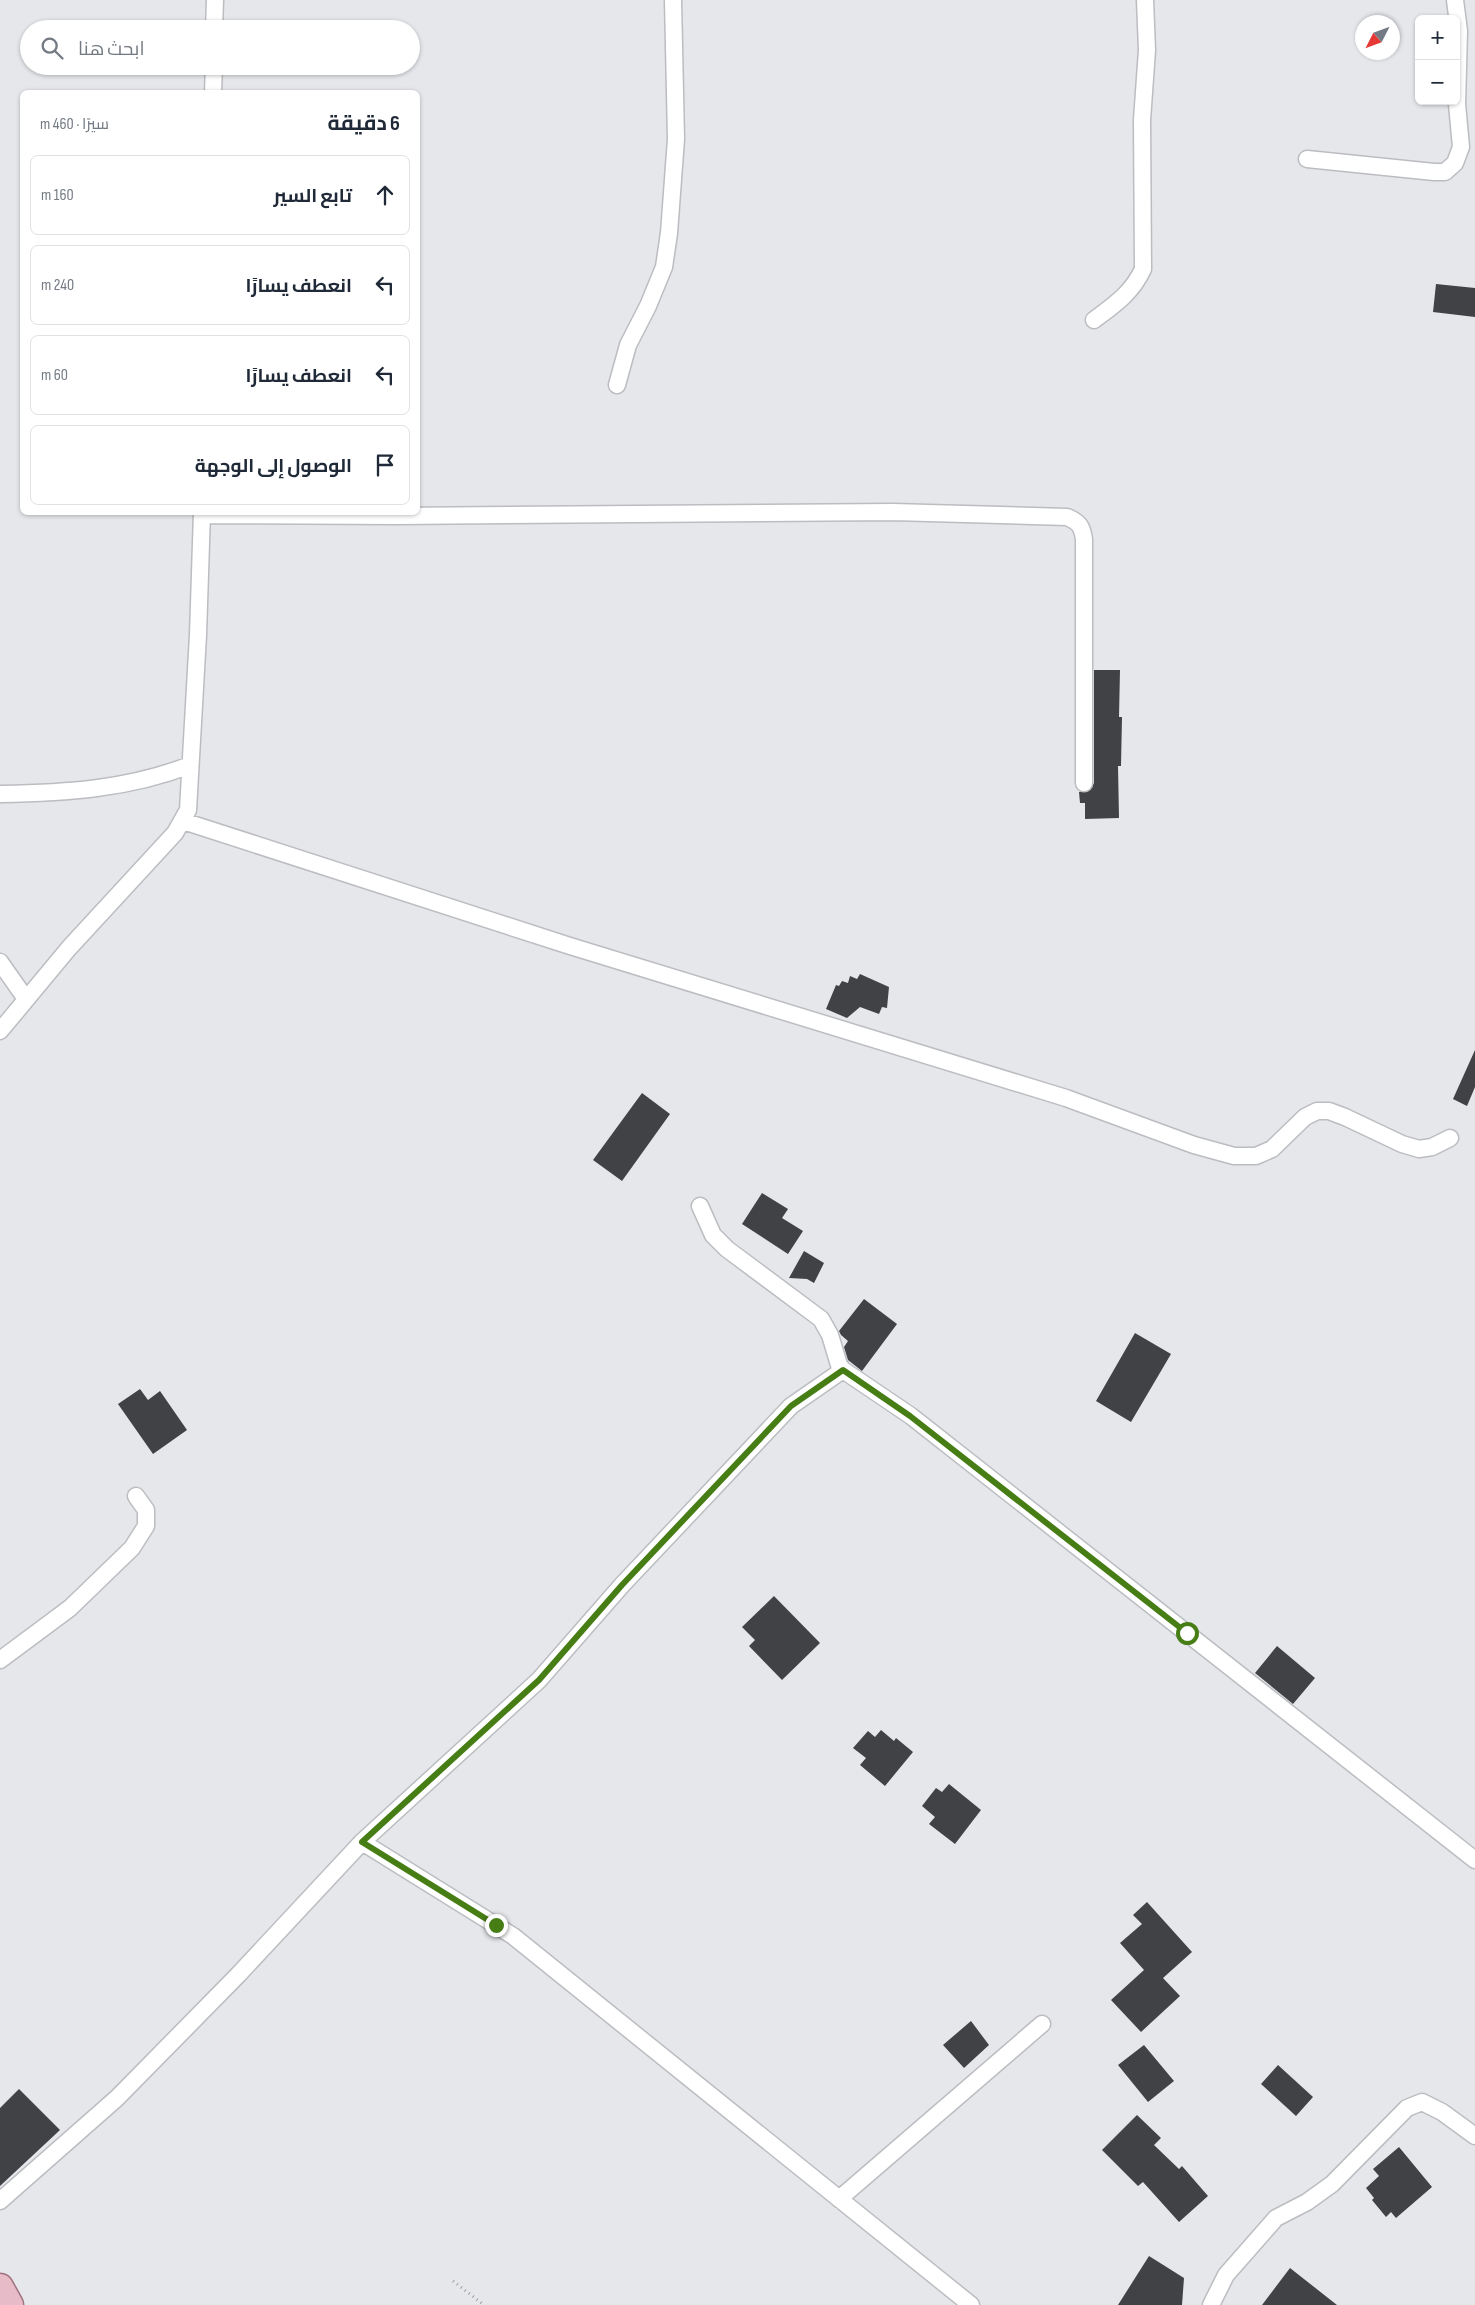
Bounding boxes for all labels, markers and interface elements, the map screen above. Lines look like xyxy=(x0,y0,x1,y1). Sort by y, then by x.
north arrow xyxy=(1355,15,1400,60)
map controls xyxy=(1415,15,1460,105)
button: + xyxy=(1415,15,1460,60)
search box xyxy=(20,20,420,75)
icon: search xyxy=(38,34,66,62)
text: ابحث هنا xyxy=(78,38,145,61)
button: − xyxy=(1415,60,1460,105)
text: 6 دقيقة xyxy=(327,111,400,136)
text: سيرًا · 460 m xyxy=(40,115,109,134)
icon: ahead xyxy=(371,181,399,209)
text: تابع السير xyxy=(273,185,352,208)
text: 160 m xyxy=(41,186,74,205)
icon: left xyxy=(371,271,399,299)
text: انعطف يسارًا xyxy=(245,275,352,298)
text: 240 m xyxy=(41,276,74,295)
icon: left xyxy=(371,361,399,389)
text: انعطف يسارًا xyxy=(245,365,352,388)
text: 60 m xyxy=(41,366,68,385)
icon: arrive xyxy=(371,451,399,479)
text: الوصول إلى الوجهة xyxy=(195,455,352,478)
route start xyxy=(1176,1622,1199,1645)
route end xyxy=(485,1914,508,1937)

